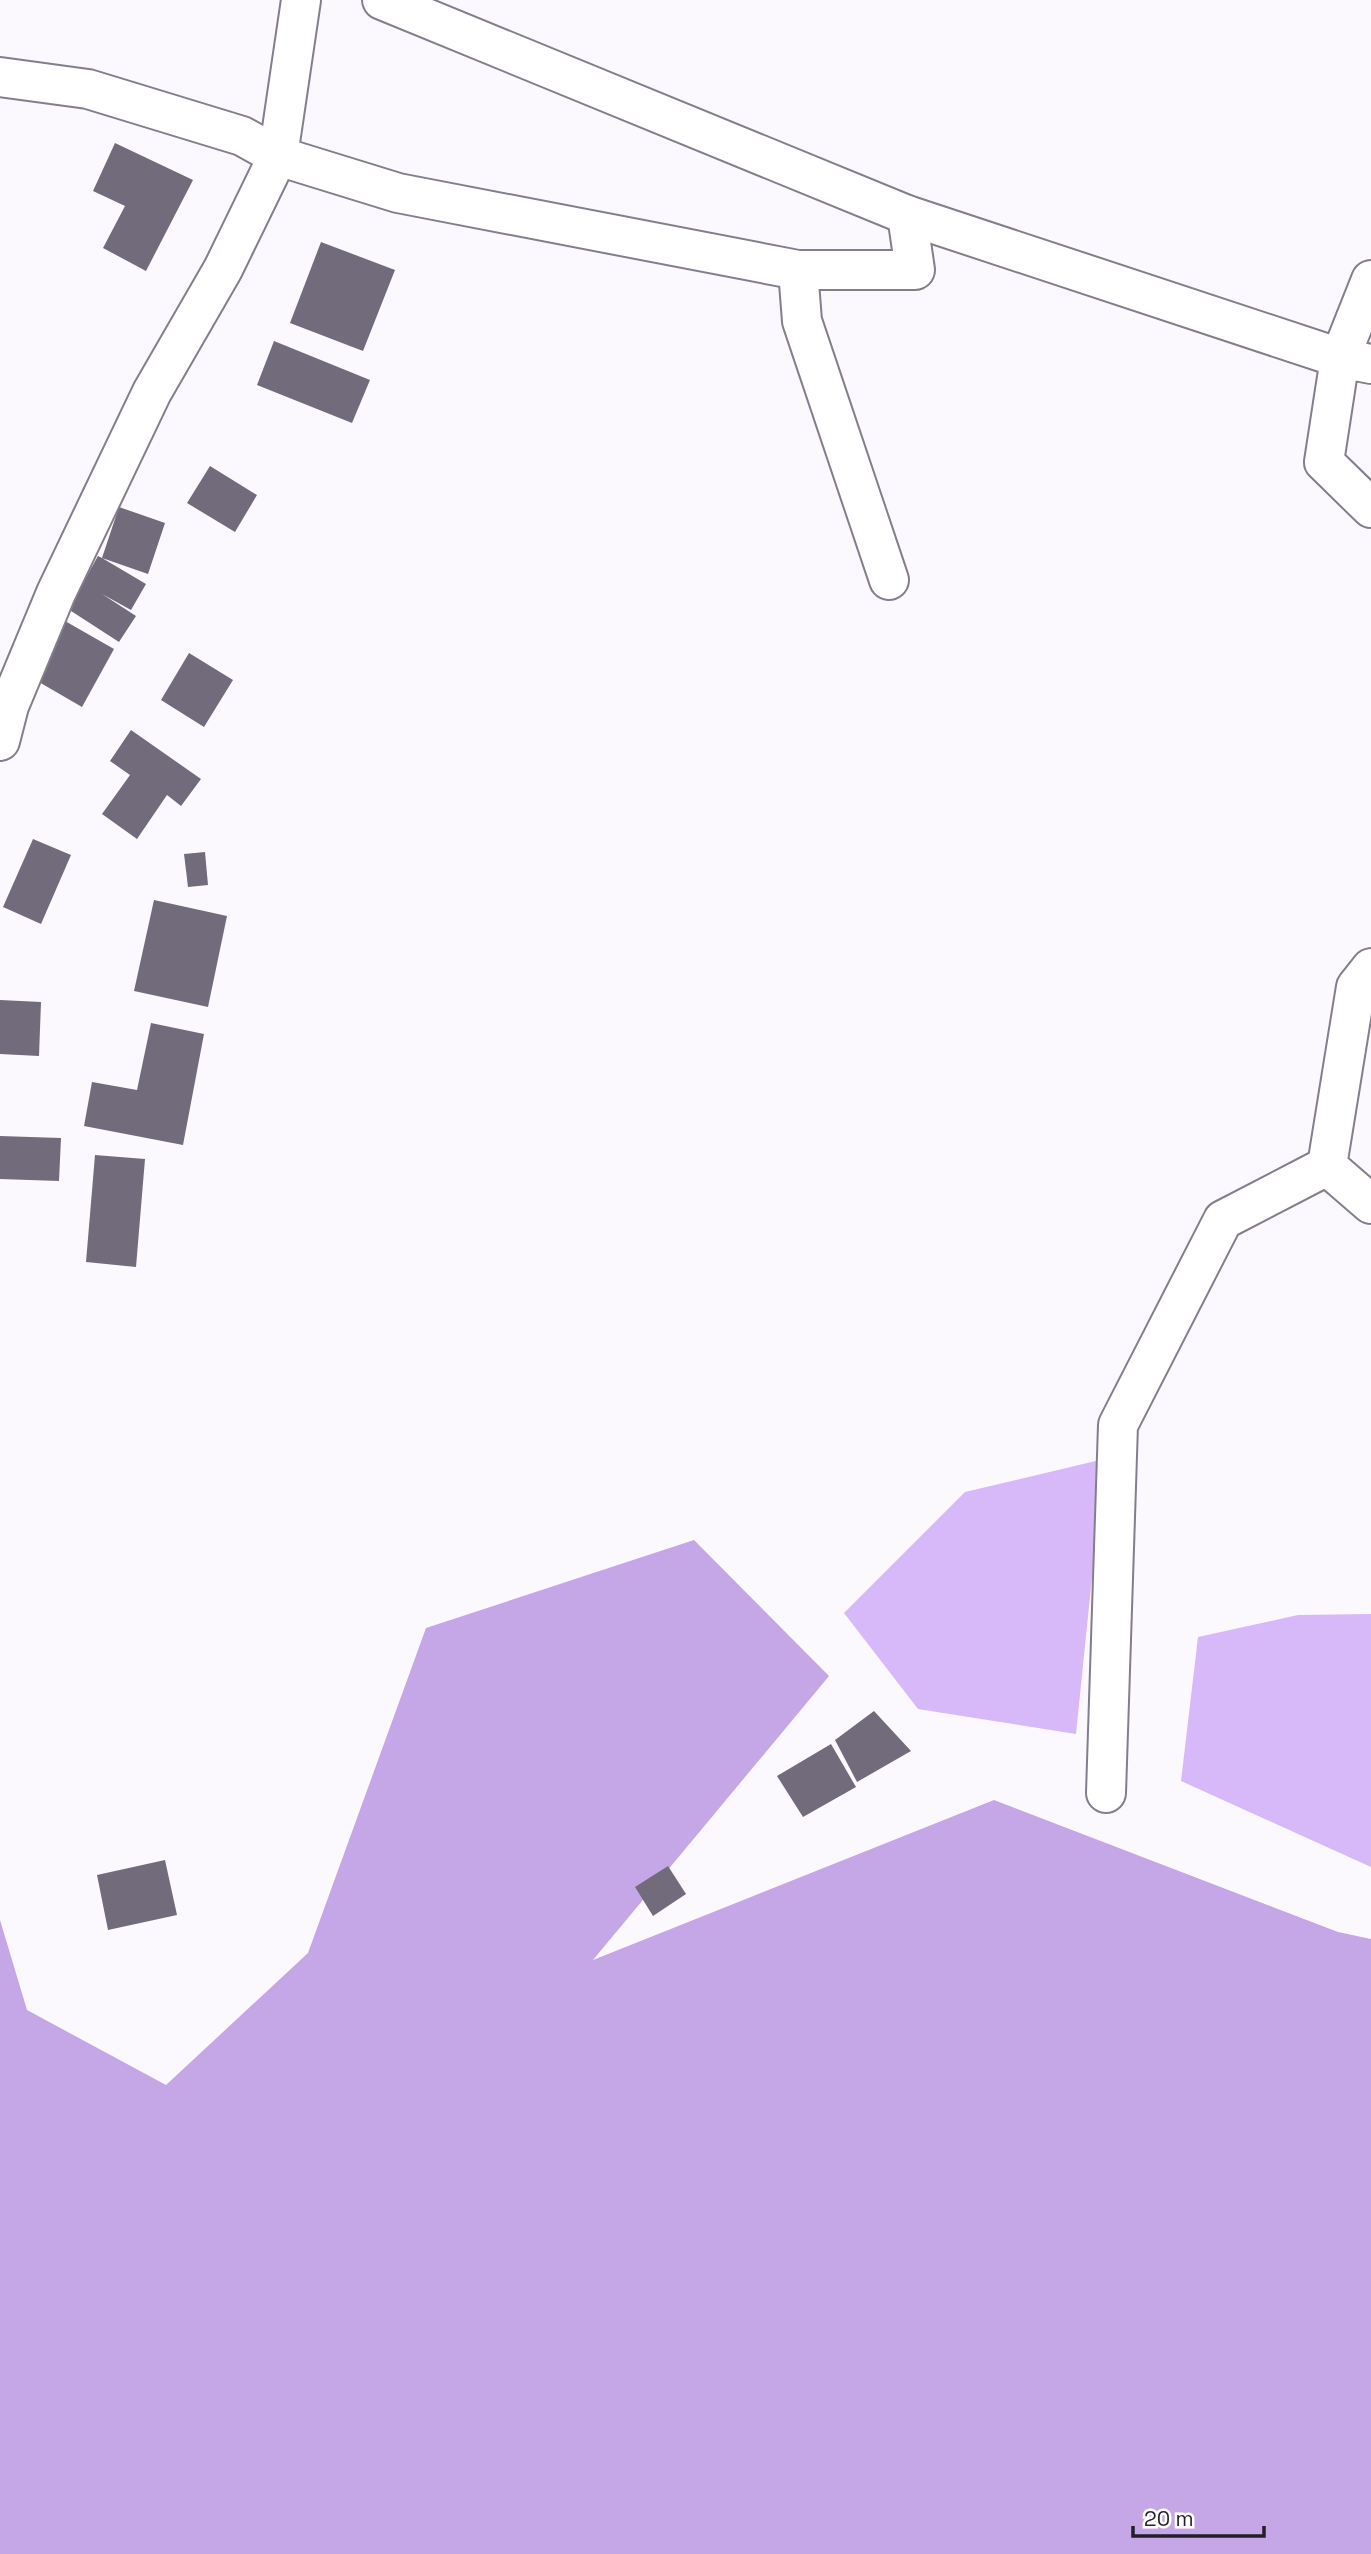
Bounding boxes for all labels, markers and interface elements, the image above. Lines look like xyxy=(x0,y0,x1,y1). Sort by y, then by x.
scale bar xyxy=(1133,2494,1264,2538)
text: 20 m xyxy=(1144,2505,1194,2532)

